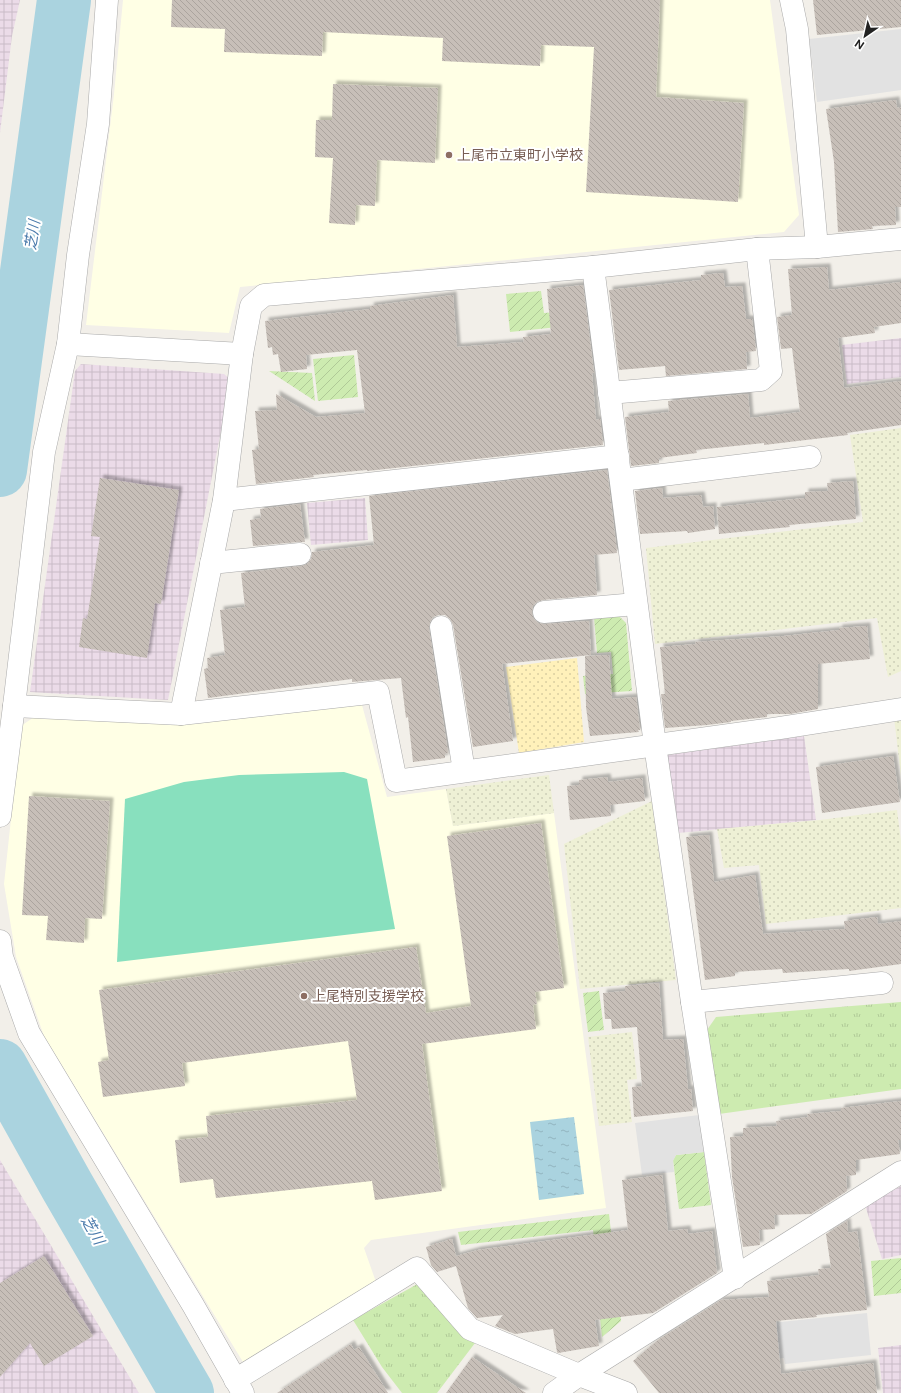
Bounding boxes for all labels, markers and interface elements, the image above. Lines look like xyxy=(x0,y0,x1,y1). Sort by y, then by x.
north arrow xyxy=(845,16,885,56)
text: N xyxy=(852,37,866,52)
place label: 上尾市立東町小学校 xyxy=(457,147,583,163)
marker: 上尾市立東町小学校 xyxy=(444,150,454,160)
water label: 芝川 xyxy=(21,217,43,251)
place label: 上尾特別支援学校 xyxy=(312,988,424,1004)
marker: 上尾特別支援学校 xyxy=(299,991,309,1001)
water label: 芝川 xyxy=(78,1213,109,1249)

